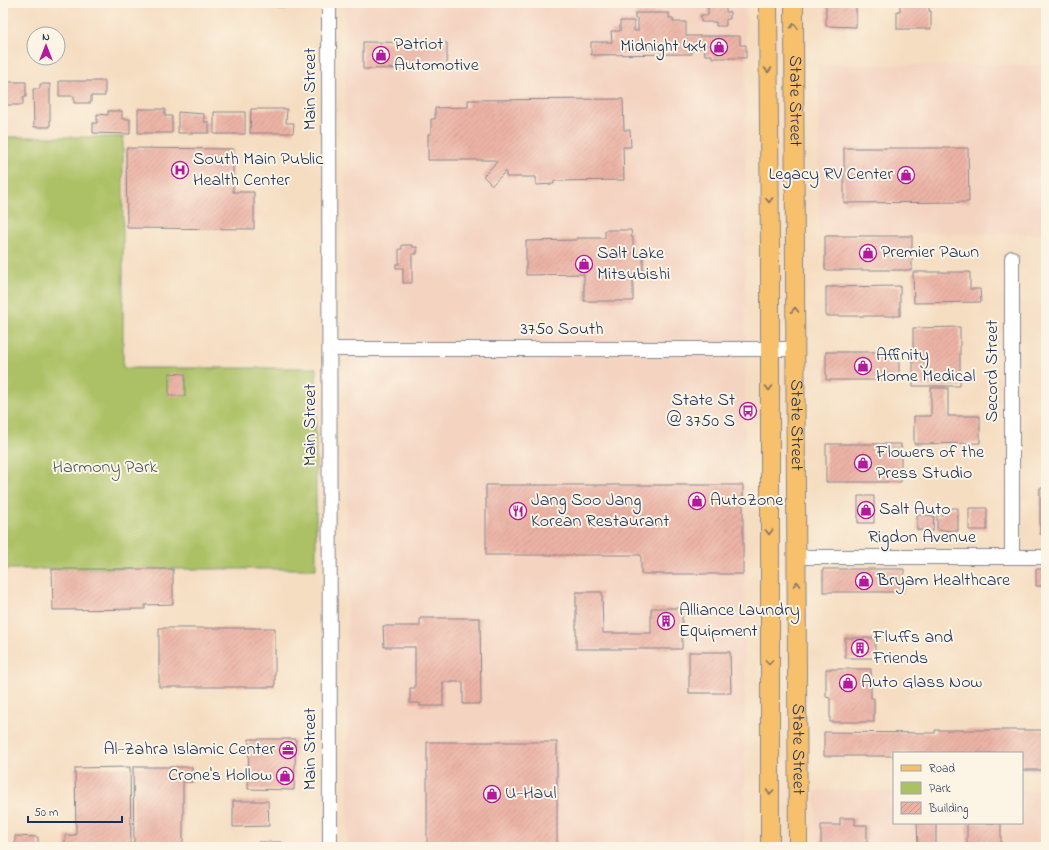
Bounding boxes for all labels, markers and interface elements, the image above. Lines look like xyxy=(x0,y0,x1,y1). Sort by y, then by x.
one-way arrow xyxy=(790,23,799,29)
north arrow xyxy=(26,26,66,66)
text: N xyxy=(42,29,50,45)
place label: Patriot Automotive xyxy=(394,32,480,79)
place label: Midnight 4x4 xyxy=(620,34,707,61)
shop icon: Midnight 4x4 xyxy=(709,37,729,57)
shop icon: Patriot Automotive xyxy=(371,45,391,65)
street label: Main Street xyxy=(298,48,324,130)
street label: State Street xyxy=(781,55,808,147)
one-way arrow xyxy=(764,67,772,73)
place label: South Main Public Health Center xyxy=(193,147,323,194)
hospital icon: South Main Public Health Center xyxy=(170,160,190,180)
place label: Legacy RV Center xyxy=(769,162,893,189)
shop icon: Legacy RV Center xyxy=(896,165,916,185)
one-way arrow xyxy=(765,197,773,203)
place label: Premier Pawn xyxy=(881,240,979,266)
place label: Salt Lake Mitsubishi xyxy=(597,241,670,288)
shop icon: Premier Pawn xyxy=(858,243,878,263)
shop icon: Salt Lake Mitsubishi xyxy=(574,254,594,274)
one-way arrow xyxy=(791,307,799,313)
street label: 3750 South xyxy=(520,317,604,343)
street label: Secord Street xyxy=(980,320,1006,422)
place label: Affinity Home Medical xyxy=(876,343,975,390)
shop icon: Affinity Home Medical xyxy=(853,356,873,376)
street label: State Street xyxy=(782,379,809,471)
street label: Main Street xyxy=(298,384,324,466)
one-way arrow xyxy=(765,385,774,391)
place label: State St @ 3750 S xyxy=(667,388,735,435)
bus stop icon: State St @ 3750 S xyxy=(738,401,758,421)
place label: Flowers of the Press Studio xyxy=(875,440,985,487)
shop icon: Flowers of the Press Studio xyxy=(853,453,873,473)
park label: Harmony Park xyxy=(53,455,158,481)
place label: Jang Soo Jang Korean Restaurant xyxy=(531,488,669,535)
place label: AutoZone xyxy=(710,488,784,514)
shop icon: AutoZone xyxy=(687,491,707,511)
place label: Salt Auto xyxy=(879,497,951,523)
shop icon: Salt Auto xyxy=(856,500,876,520)
restaurant icon: Jang Soo Jang Korean Restaurant xyxy=(508,501,528,521)
street label: Rigdon Avenue xyxy=(868,525,977,552)
one-way arrow xyxy=(765,529,773,535)
place label: Bryam Healthcare xyxy=(876,568,1011,594)
shop icon: Bryam Healthcare xyxy=(854,571,874,591)
one-way arrow xyxy=(793,581,801,587)
place label: Alliance Laundry Equipment xyxy=(679,598,800,645)
building icon: Alliance Laundry Equipment xyxy=(656,611,676,631)
place label: Fluffs and Friends xyxy=(872,625,953,672)
building icon: Fluffs and Friends xyxy=(850,638,870,658)
one-way arrow xyxy=(765,659,773,665)
place label: Auto Glass Now xyxy=(861,670,983,696)
shop icon: Auto Glass Now xyxy=(838,673,858,693)
street label: State Street xyxy=(784,703,811,795)
street label: Main Street xyxy=(298,708,324,790)
place label: Al-Zahra Islamic Center xyxy=(103,737,275,763)
office icon: Al-Zahra Islamic Center xyxy=(278,740,298,760)
legend xyxy=(893,752,1023,824)
text: Road xyxy=(929,760,955,778)
place label: Crone's Hollow xyxy=(168,763,272,789)
shop icon: Crone's Hollow xyxy=(275,766,295,786)
text: Park xyxy=(929,780,951,798)
place label: U-Haul xyxy=(505,781,557,807)
shop icon: U-Haul xyxy=(482,784,502,804)
one-way arrow xyxy=(766,789,774,795)
scale bar xyxy=(28,798,122,824)
text: Building xyxy=(928,800,968,819)
text: 50 m xyxy=(34,804,58,822)

